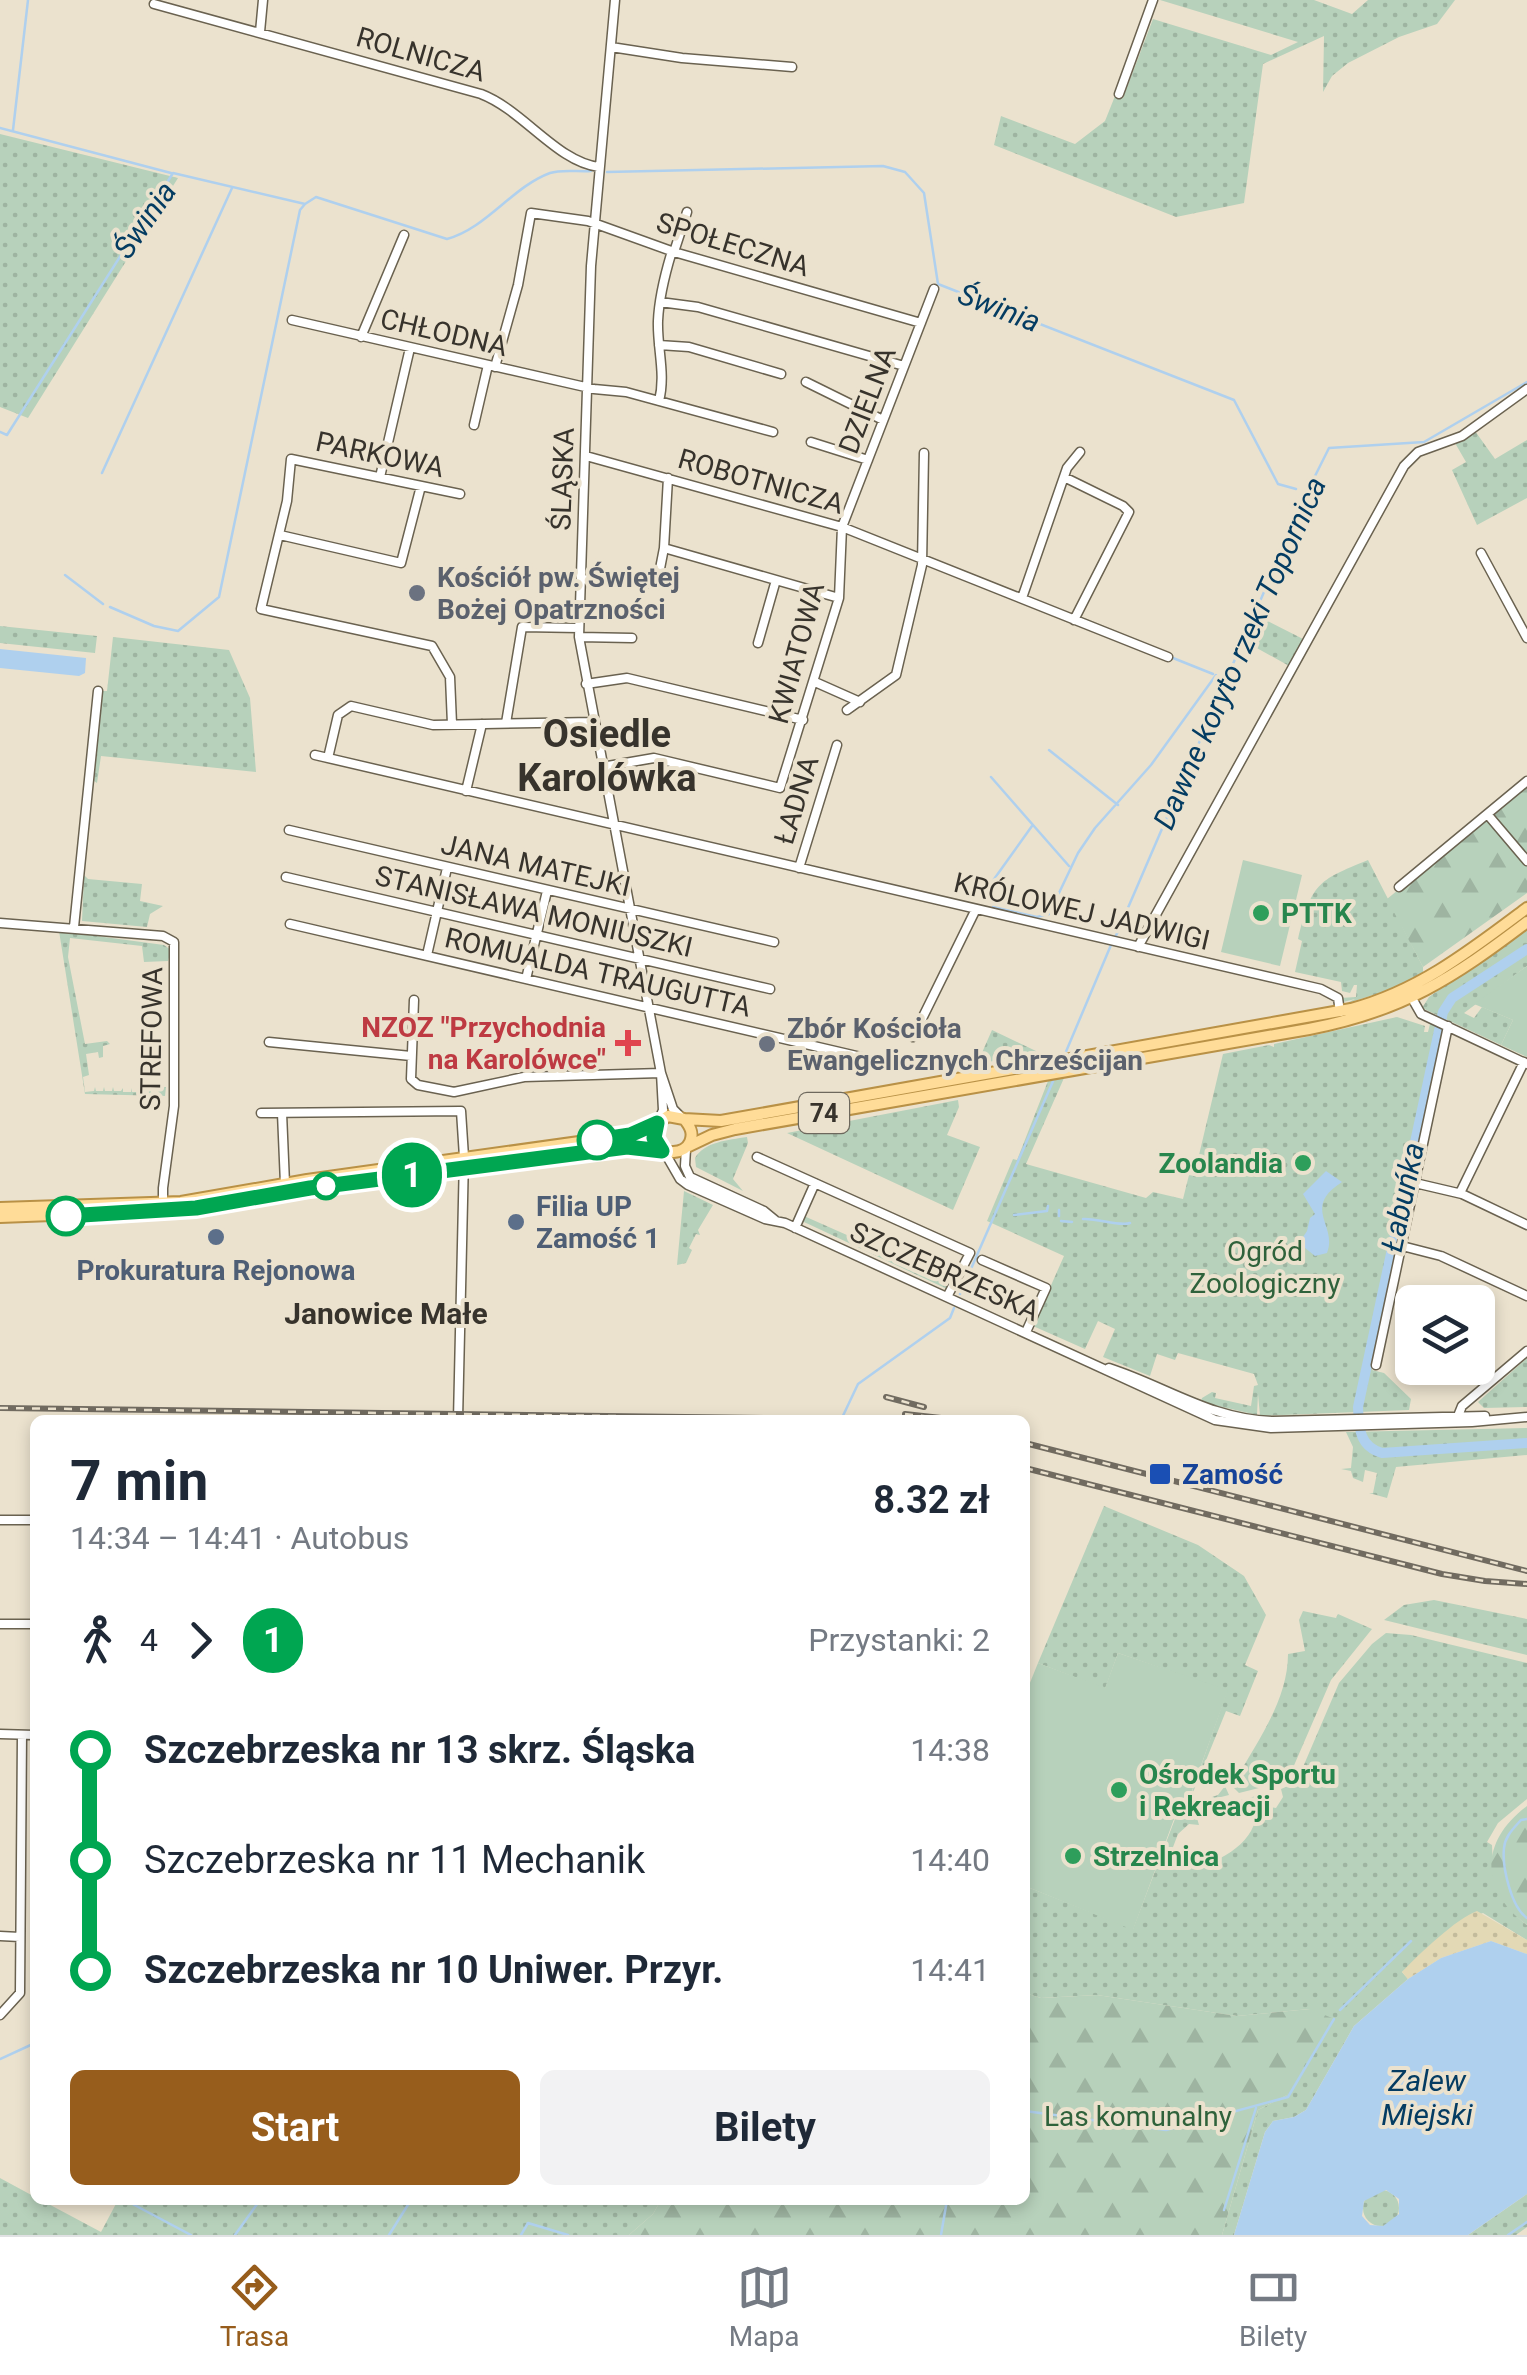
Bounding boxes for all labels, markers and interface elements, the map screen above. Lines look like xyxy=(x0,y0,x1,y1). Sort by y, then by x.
street label: ROLNICZA xyxy=(353,20,489,89)
water label: Świnia xyxy=(106,175,183,265)
street label: SPOŁECZNA xyxy=(652,206,813,283)
water label: Świnia xyxy=(953,276,1045,339)
street label: CHŁODNA xyxy=(377,302,511,363)
street label: DZIELNA xyxy=(832,342,903,458)
street label: PARKOWA xyxy=(313,425,447,484)
street label: ŚLĄSKA xyxy=(544,427,581,531)
street label: ROBOTNICZA xyxy=(674,442,847,521)
water label: Dawne koryto rzeki Topornica xyxy=(1146,471,1333,834)
place label: Kościół pw. Świętej Bożej Opatrzności xyxy=(437,561,680,626)
street label: KWIATOWA xyxy=(762,579,831,727)
marker: Kościół pw. Świętej Bożej Opatrzności xyxy=(406,582,428,604)
district label: Osiedle Karolówka xyxy=(517,712,697,800)
street label: ŁADNA xyxy=(768,752,825,848)
street label: JANA MATEJKI xyxy=(438,828,634,903)
street label: STANISŁAWA MONIUSZKI xyxy=(372,859,696,964)
street label: KRÓLOWEJ JADWIGI xyxy=(951,866,1213,957)
place label: PTTK xyxy=(1281,897,1352,930)
marker: PTTK xyxy=(1250,902,1272,924)
street label: ROMUALDA TRAUGUTTA xyxy=(442,921,754,1024)
street label: STREFOWA xyxy=(134,967,169,1111)
place label: NZOZ "Przychodnia na Karolówce" xyxy=(361,1011,606,1076)
place label: Zbór Kościoła Ewangelicznych Chrześcijan xyxy=(787,1012,1143,1077)
marker: NZOZ "Przychodnia na Karolówce" xyxy=(615,1030,641,1056)
marker: Zbór Kościoła Ewangelicznych Chrześcijan xyxy=(756,1033,778,1055)
road number: 74 xyxy=(799,1093,849,1133)
unlabelled marker xyxy=(578,1121,616,1159)
water label: Łabuńka xyxy=(1374,1139,1431,1255)
line badge: 1 xyxy=(380,1142,444,1208)
place label: Zoolandia xyxy=(1158,1147,1283,1180)
marker: Zoolandia xyxy=(1292,1152,1314,1174)
text: 1 xyxy=(402,1155,422,1196)
unlabelled marker xyxy=(313,1173,339,1199)
place label: Filia UP Zamość 1 xyxy=(536,1190,660,1255)
unlabelled marker xyxy=(47,1197,85,1235)
marker: Filia UP Zamość 1 xyxy=(505,1211,527,1233)
street label: SZCZEBRZESKA xyxy=(845,1215,1045,1328)
marker: Prokuratura Rejonowa xyxy=(205,1226,227,1248)
park label: Ogród Zoologiczny xyxy=(1190,1235,1341,1300)
place label: Prokuratura Rejonowa xyxy=(76,1254,356,1287)
map controls xyxy=(1395,1285,1495,1385)
button: layers xyxy=(1395,1285,1495,1385)
district label: Janowice Małe xyxy=(284,1296,488,1331)
text: 7 min xyxy=(70,1449,208,1513)
place label: Zamość xyxy=(1182,1458,1283,1491)
marker: Zamość xyxy=(1147,1461,1173,1487)
text: 8.32 zł xyxy=(873,1478,990,1522)
text: 14:34 – 14:41 · Autobus xyxy=(70,1519,409,1557)
icon: walk xyxy=(70,1613,125,1668)
icon: forward xyxy=(173,1613,228,1668)
text: 1 xyxy=(263,1620,283,1661)
text: 4 xyxy=(140,1621,158,1659)
text: Przystanki: 2 xyxy=(808,1621,990,1659)
text: Szczebrzeska nr 13 skrz. Śląska xyxy=(144,1728,695,1772)
text: 14:38 xyxy=(910,1731,990,1769)
place label: Ośrodek Sportu i Rekreacji xyxy=(1139,1758,1336,1823)
marker: Ośrodek Sportu i Rekreacji xyxy=(1108,1779,1130,1801)
text: Szczebrzeska nr 11 Mechanik xyxy=(144,1838,645,1882)
place label: Strzelnica xyxy=(1093,1840,1219,1873)
text: 14:40 xyxy=(910,1841,990,1879)
marker: Strzelnica xyxy=(1062,1845,1084,1867)
text: Szczebrzeska nr 10 Uniwer. Przyr. xyxy=(144,1948,723,1992)
text: 14:41 xyxy=(910,1951,990,1989)
water label: Zalew Miejski xyxy=(1381,2063,1474,2132)
button: Start xyxy=(70,2070,520,2185)
button: Bilety xyxy=(540,2070,990,2185)
park label: Las komunalny xyxy=(1044,2100,1232,2133)
tab: Trasa xyxy=(220,2260,289,2353)
tab: Mapa xyxy=(729,2260,799,2353)
tab: Bilety xyxy=(1239,2260,1307,2353)

